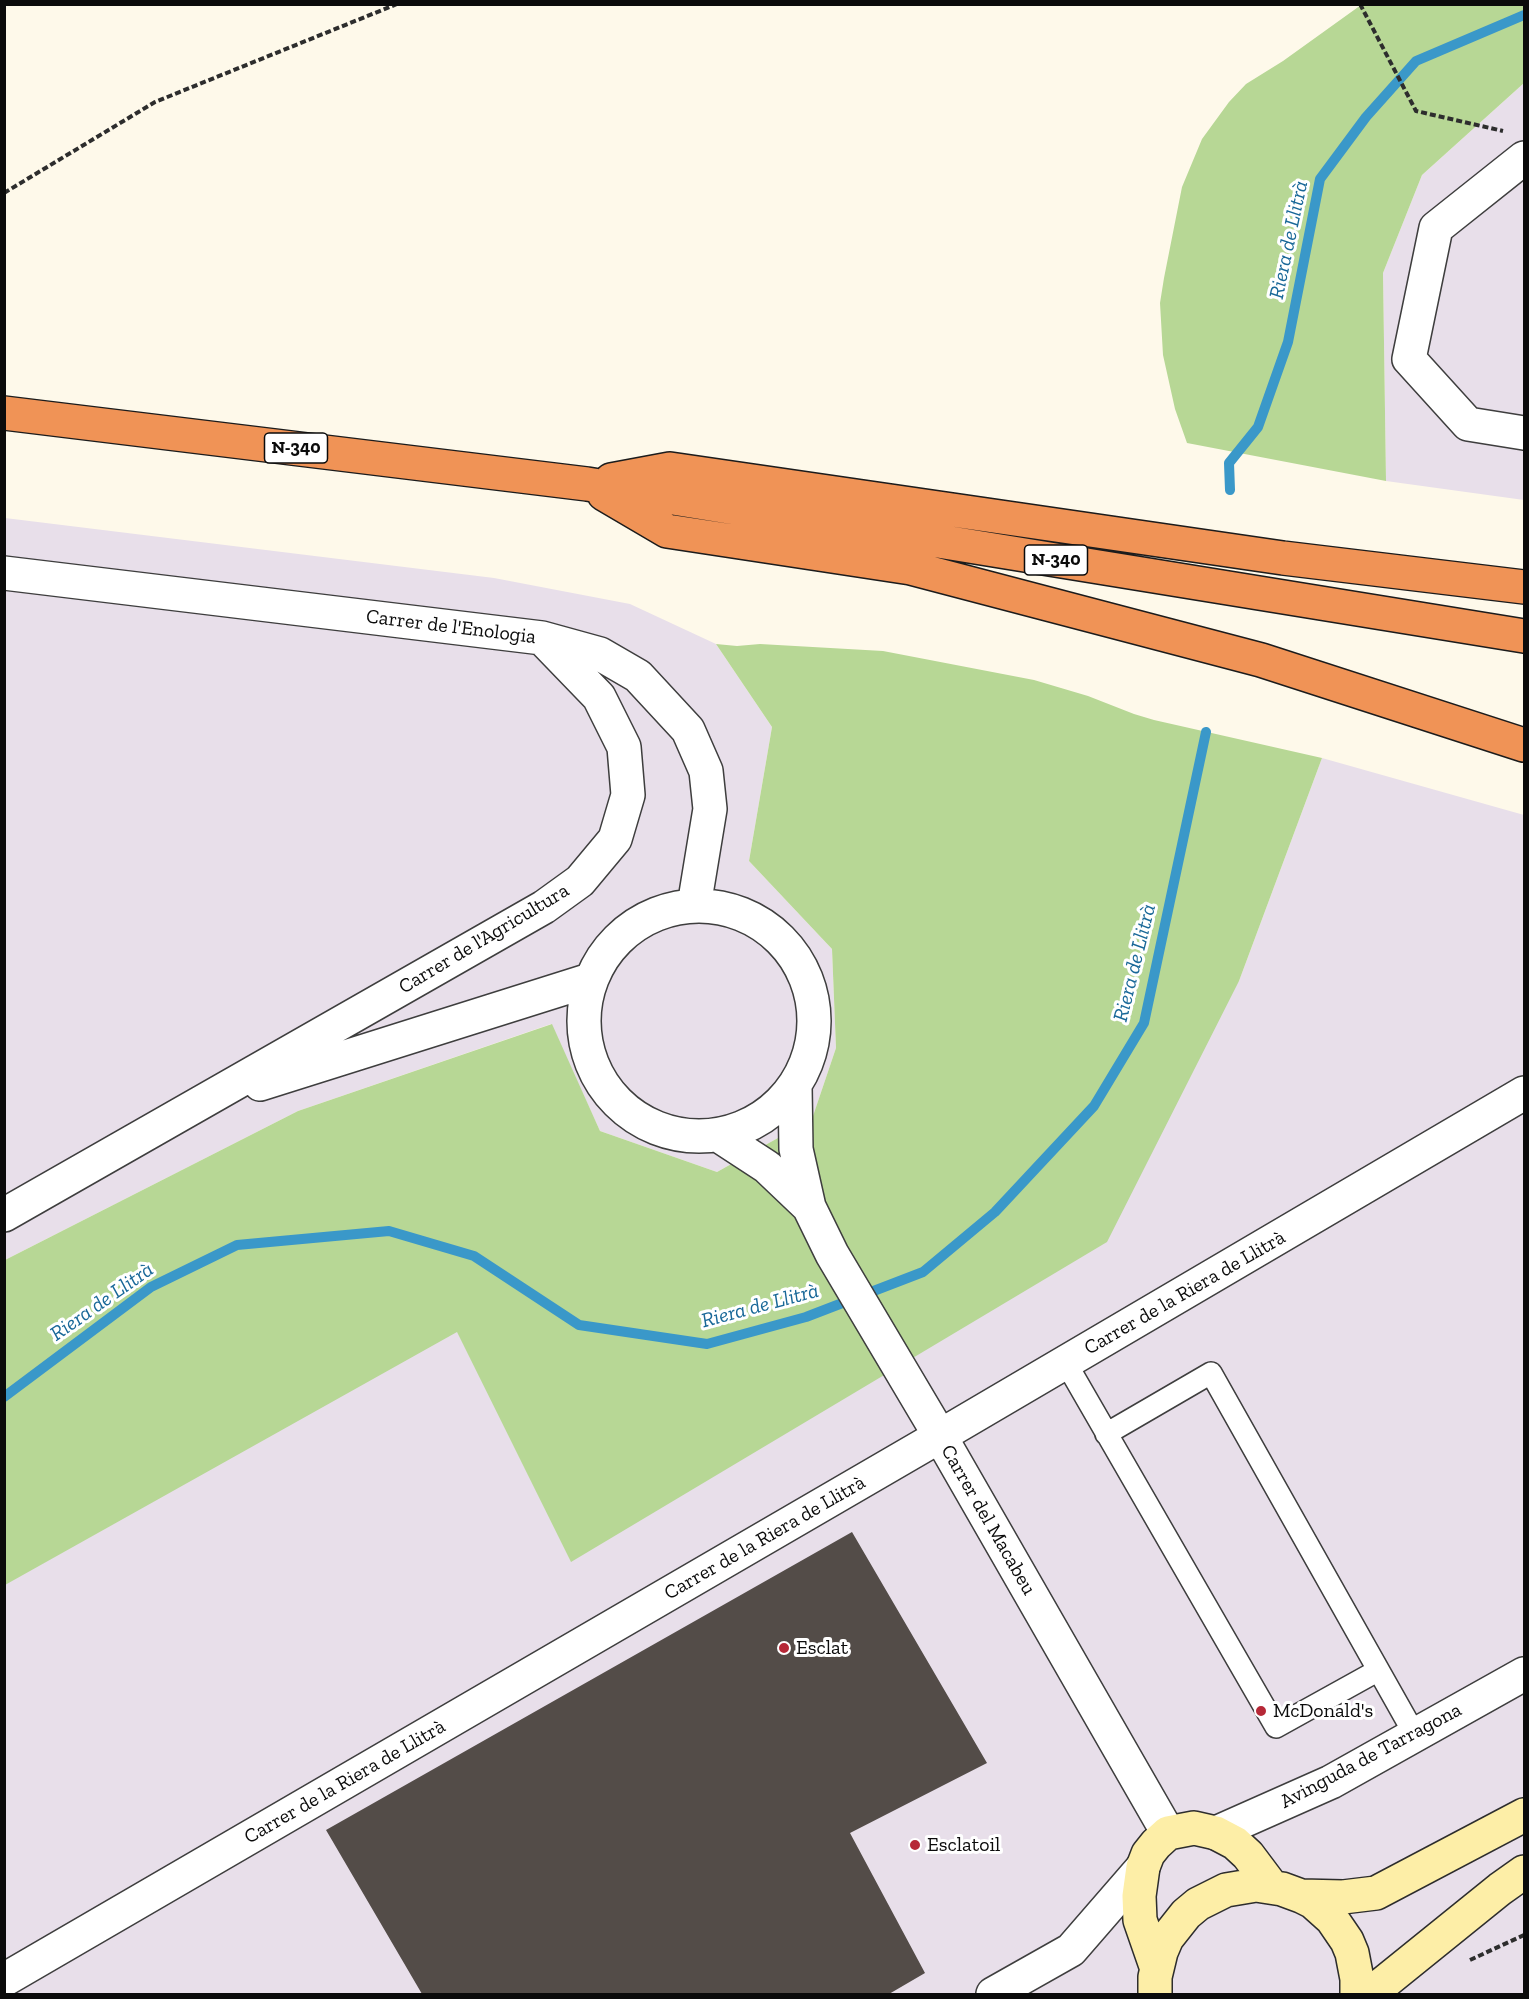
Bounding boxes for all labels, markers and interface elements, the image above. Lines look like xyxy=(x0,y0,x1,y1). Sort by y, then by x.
water label: Riera de Llitrà xyxy=(1264,179,1314,301)
road number: N-340 xyxy=(264,433,328,463)
road number: N-340 xyxy=(1024,545,1088,575)
street label: Carrer de l'Enologia xyxy=(365,605,537,649)
street label: Carrer de l'Agricultura xyxy=(394,879,574,999)
water label: Riera de Llitrà xyxy=(1108,902,1162,1024)
street label: Carrer de la Riera de Llitrà xyxy=(1080,1226,1290,1360)
water label: Riera de Llitrà xyxy=(45,1257,159,1347)
water label: Riera de Llitrà xyxy=(699,1278,821,1334)
street label: Carrer del Macabeu xyxy=(935,1441,1041,1599)
street label: Carrer de la Riera de Llitrà xyxy=(660,1471,870,1605)
place label: Esclat xyxy=(796,1636,848,1660)
marker: Esclat xyxy=(777,1641,791,1655)
street label: Avinguda de Tarragona xyxy=(1276,1698,1466,1814)
place label: McDonald's xyxy=(1273,1699,1373,1723)
marker: McDonald's xyxy=(1254,1704,1268,1718)
street label: Carrer de la Riera de Llitrà xyxy=(240,1715,450,1849)
place label: Esclatoil xyxy=(927,1833,1000,1857)
marker: Esclatoil xyxy=(908,1838,922,1852)

